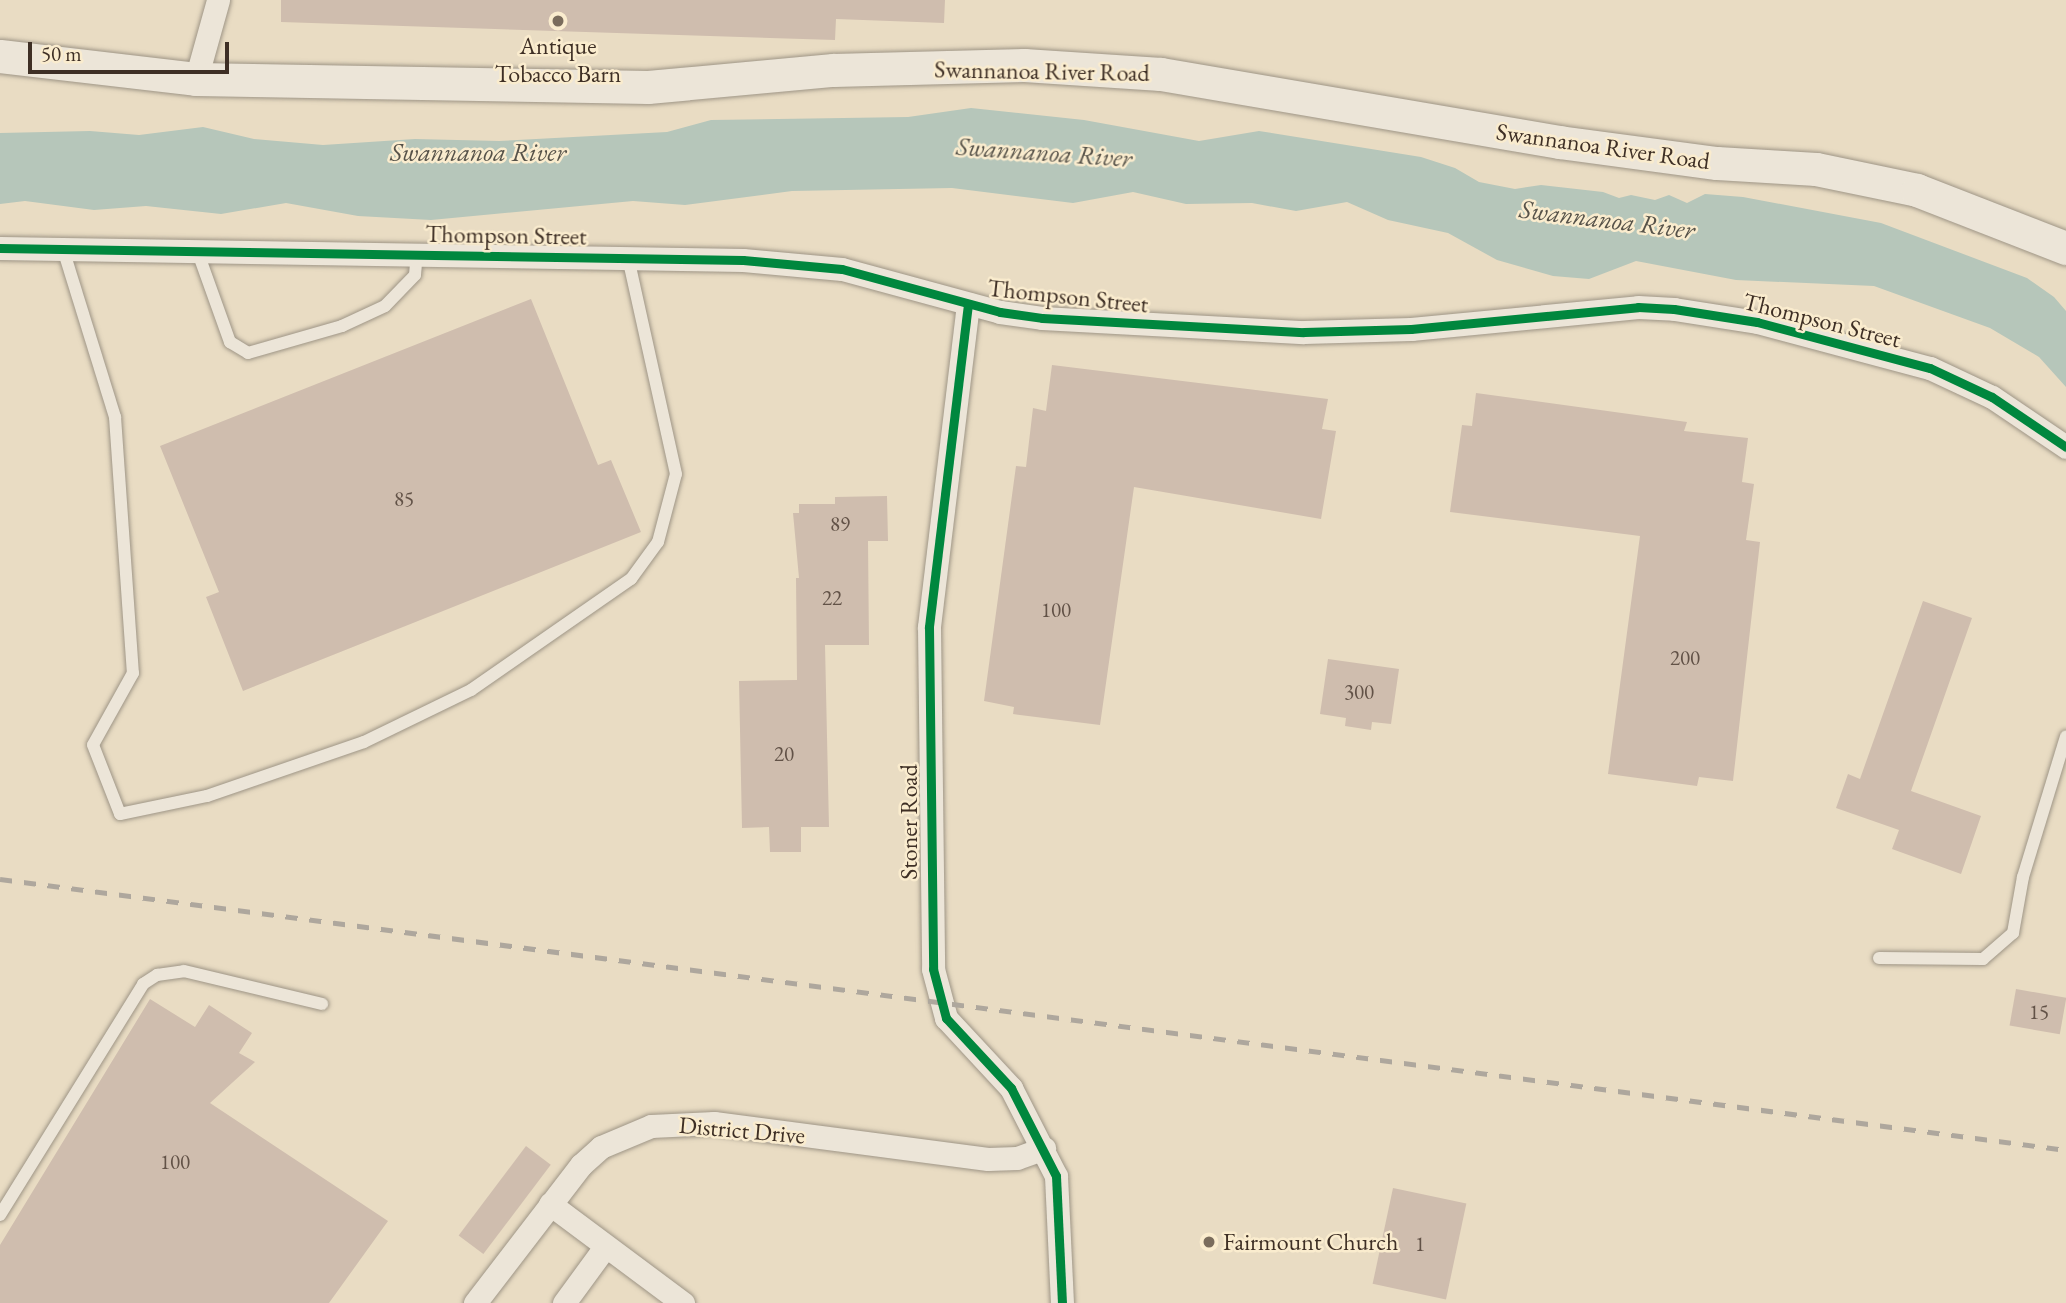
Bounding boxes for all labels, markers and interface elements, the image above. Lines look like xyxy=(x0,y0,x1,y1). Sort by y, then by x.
marker: Antique Tobacco Barn xyxy=(550,13,566,29)
scale bar xyxy=(32,28,233,72)
place label: Antique Tobacco Barn xyxy=(495,32,621,88)
text: 50 m xyxy=(41,40,82,67)
street label: Swannanoa River Road xyxy=(934,55,1150,87)
street label: Swannanoa River Road xyxy=(1494,117,1712,175)
water label: Swannanoa River xyxy=(955,131,1133,175)
water label: Swannanoa River xyxy=(390,137,566,169)
water label: Swannanoa River xyxy=(1518,194,1696,246)
street label: Thompson Street xyxy=(425,219,587,251)
street label: Thompson Street xyxy=(986,273,1150,319)
street label: Thompson Street xyxy=(1740,287,1904,353)
house number: 85 xyxy=(394,486,414,512)
house number: 89 xyxy=(830,511,850,537)
house number: 22 xyxy=(822,585,842,611)
house number: 100 xyxy=(1041,597,1071,623)
house number: 200 xyxy=(1670,645,1700,671)
house number: 300 xyxy=(1344,679,1374,705)
house number: 20 xyxy=(774,741,794,767)
street label: Stoner Road xyxy=(895,764,923,880)
house number: 15 xyxy=(2029,999,2049,1025)
street label: District Drive xyxy=(678,1110,806,1150)
house number: 100 xyxy=(160,1149,190,1175)
place label: Fairmount Church xyxy=(1223,1228,1398,1256)
house number: 1 xyxy=(1415,1231,1425,1257)
marker: Fairmount Church xyxy=(1201,1234,1217,1250)

